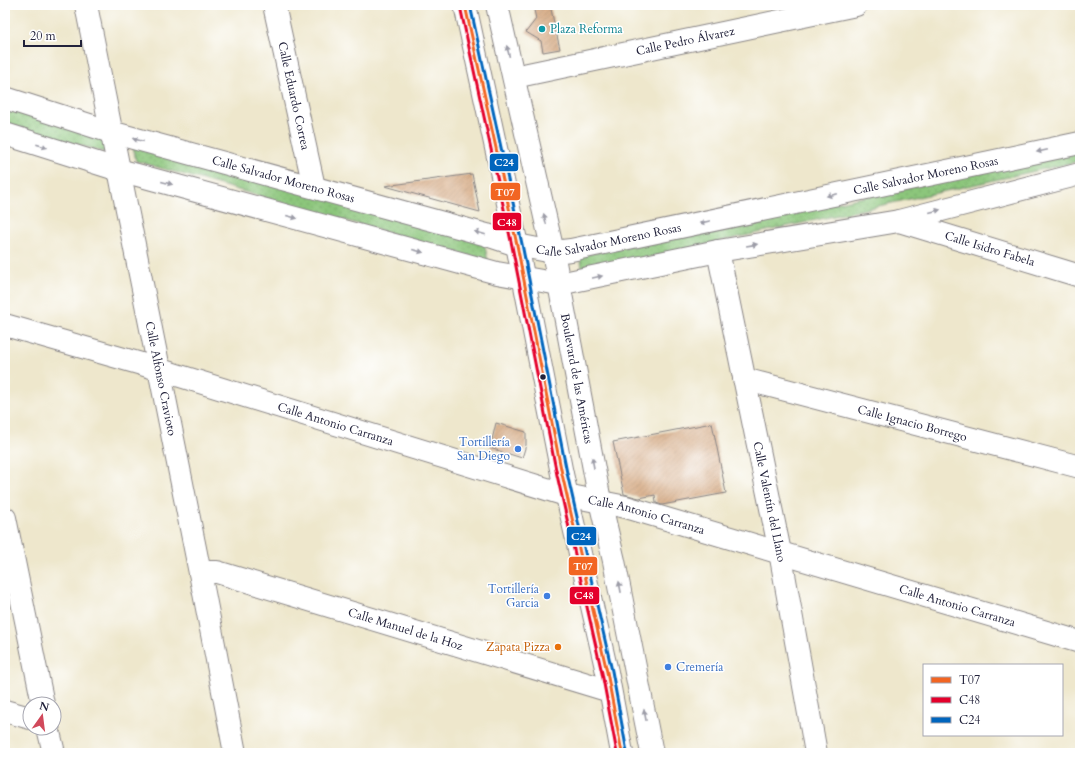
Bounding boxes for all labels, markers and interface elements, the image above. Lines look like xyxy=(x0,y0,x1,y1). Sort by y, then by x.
place label: Plaza Reforma xyxy=(550,21,624,37)
scale bar xyxy=(24,22,81,48)
street label: Calle Pedro Álvarez xyxy=(634,23,737,59)
marker: Plaza Reforma xyxy=(537,24,547,34)
text: 20 m xyxy=(30,28,57,44)
street label: Calle Eduardo Correa xyxy=(274,40,314,152)
one-way arrow xyxy=(504,45,510,57)
one-way arrow xyxy=(132,137,144,143)
one-way arrow xyxy=(37,143,49,149)
one-way arrow xyxy=(1036,148,1048,154)
street label: Calle Salvador Moreno Rosas xyxy=(210,152,357,206)
street label: Calle Salvador Moreno Rosas xyxy=(852,152,999,198)
line badge: C24 xyxy=(489,153,519,172)
text: C24 xyxy=(494,155,514,170)
one-way arrow xyxy=(161,180,173,186)
line badge: T07 xyxy=(490,182,521,201)
text: T07 xyxy=(495,185,515,200)
one-way arrow xyxy=(826,192,839,198)
one-way arrow xyxy=(929,208,941,214)
line badge: C48 xyxy=(492,212,522,231)
one-way arrow xyxy=(542,212,548,224)
one-way arrow xyxy=(286,214,298,220)
text: C48 xyxy=(497,215,517,230)
street label: Calle Salvador Moreno Rosas xyxy=(535,219,682,260)
one-way arrow xyxy=(699,219,711,225)
street label: Calle Isidro Fabela xyxy=(943,227,1038,270)
one-way arrow xyxy=(474,230,486,236)
one-way arrow xyxy=(746,242,758,248)
one-way arrow xyxy=(411,249,424,255)
one-way arrow xyxy=(591,273,603,279)
street label: Boulevard de las Américas xyxy=(557,312,597,445)
street label: Calle Alfonso Cravioto xyxy=(142,320,180,438)
unlabelled marker xyxy=(538,372,548,382)
street label: Calle Antonio Carranza xyxy=(276,399,396,450)
street label: Calle Ignacio Borrego xyxy=(856,401,969,445)
place label: Tortillería San Diego xyxy=(457,434,511,464)
street label: Calle Valentín del Llano xyxy=(749,440,790,564)
marker: Tortillería San Diego xyxy=(513,444,523,454)
one-way arrow xyxy=(590,457,596,469)
street label: Calle Antonio Carranza xyxy=(587,492,708,538)
line badge: C24 xyxy=(566,526,597,546)
text: C24 xyxy=(571,529,591,544)
line badge: T07 xyxy=(568,556,598,576)
text: T07 xyxy=(573,559,593,574)
place label: Tortillería Garcia xyxy=(488,581,540,611)
one-way arrow xyxy=(616,581,622,593)
street label: Calle Antonio Carranza xyxy=(897,581,1018,631)
line badge: C48 xyxy=(569,586,600,605)
text: C48 xyxy=(574,588,594,603)
marker: Tortillería Garcia xyxy=(542,591,552,601)
street label: Calle Manuel de la Hoz xyxy=(346,604,466,654)
place label: Zapata Pizza xyxy=(486,639,551,655)
marker: Zapata Pizza xyxy=(553,642,563,652)
place label: Cremería xyxy=(676,659,724,675)
marker: Cremería xyxy=(663,662,673,672)
legend xyxy=(923,664,1063,736)
text: T07 xyxy=(959,672,980,688)
text: C48 xyxy=(959,692,980,708)
north arrow xyxy=(22,696,62,736)
text: N xyxy=(38,698,51,715)
one-way arrow xyxy=(642,709,648,721)
text: C24 xyxy=(959,712,980,728)

